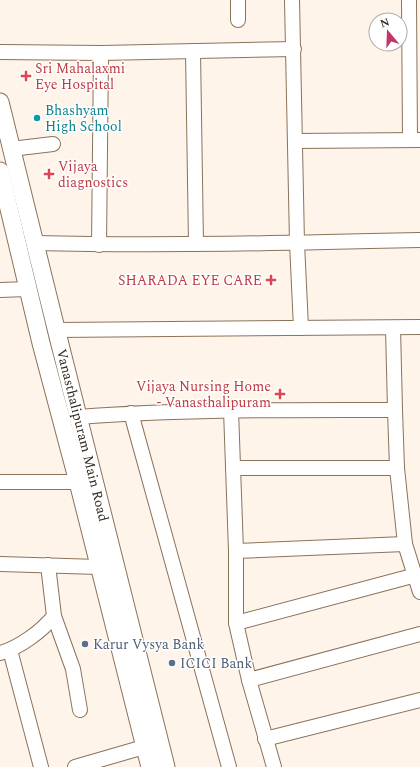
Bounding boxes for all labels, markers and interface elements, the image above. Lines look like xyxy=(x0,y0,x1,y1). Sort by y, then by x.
north arrow xyxy=(368,12,408,52)
text: N xyxy=(378,14,392,33)
place label: Sri Mahalaxmi Eye Hospital xyxy=(35,58,125,95)
marker: Sri Mahalaxmi Eye Hospital xyxy=(20,70,32,82)
place label: Bhashyam High School xyxy=(45,100,122,137)
marker: Bhashyam High School xyxy=(32,113,42,123)
place label: Vijaya diagnostics xyxy=(58,156,128,193)
marker: Vijaya diagnostics xyxy=(43,168,55,180)
place label: SHARADA EYE CARE xyxy=(118,270,262,291)
marker: SHARADA EYE CARE xyxy=(265,274,277,286)
street label: Vanasthalipuram Main Road xyxy=(51,347,114,524)
place label: Vijaya Nursing Home - Vanasthalipuram xyxy=(136,376,271,413)
marker: Vijaya Nursing Home - Vanasthalipuram xyxy=(274,388,286,400)
place label: Karur Vysya Bank xyxy=(93,634,205,655)
marker: Karur Vysya Bank xyxy=(80,639,90,649)
place label: ICICI Bank xyxy=(180,653,252,674)
marker: ICICI Bank xyxy=(167,658,177,668)

